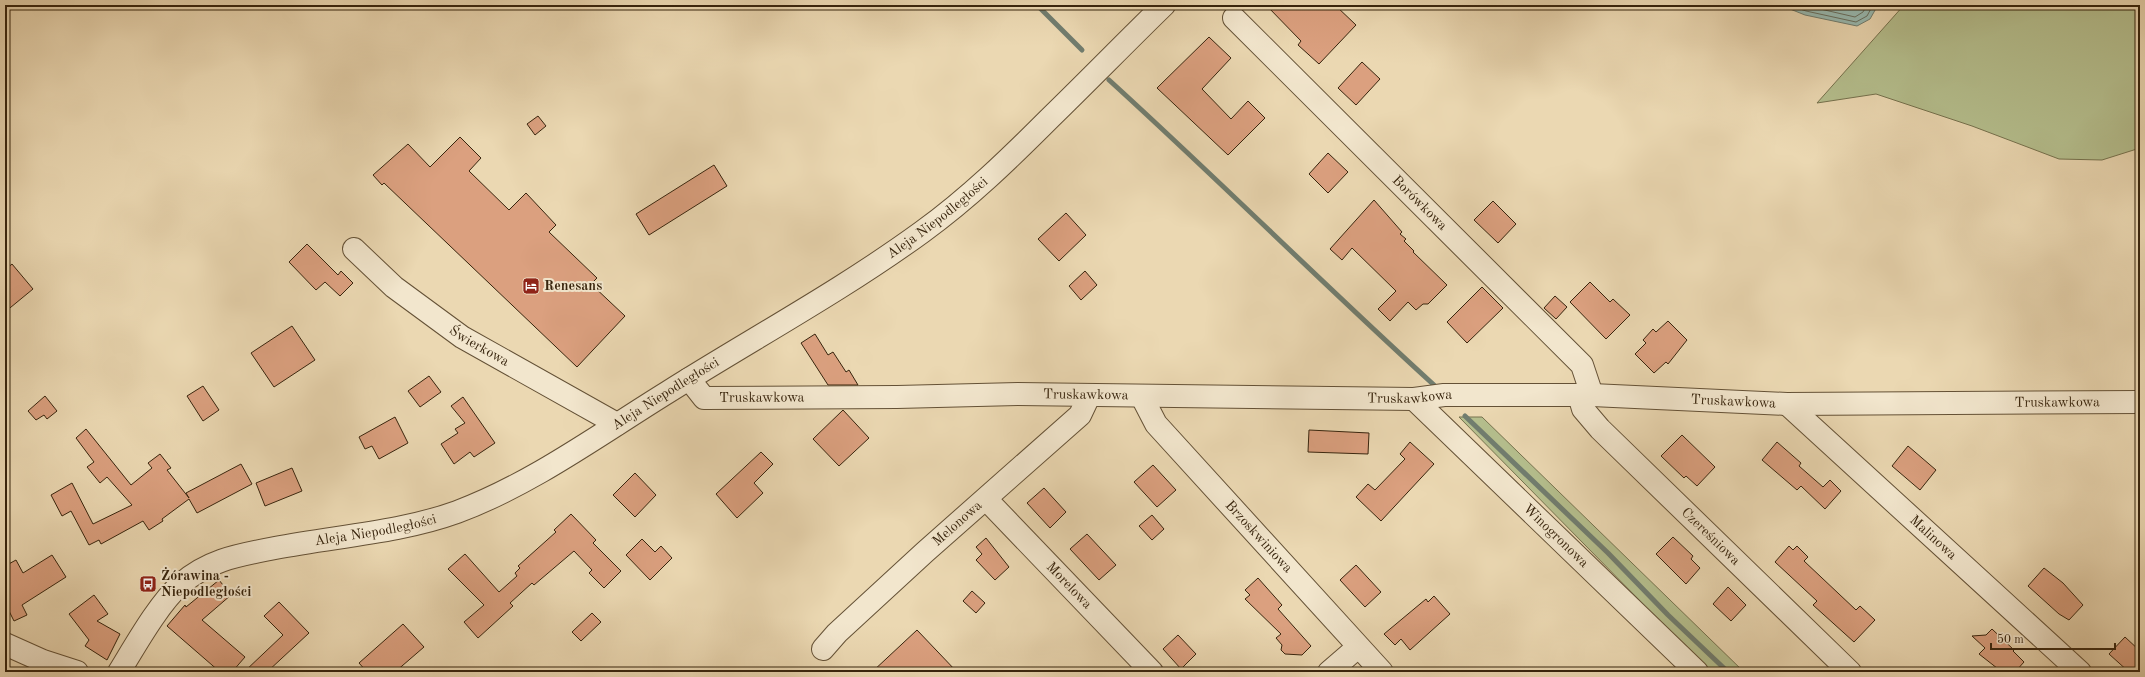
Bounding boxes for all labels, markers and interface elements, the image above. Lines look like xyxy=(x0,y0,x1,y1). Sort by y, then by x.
street label: Borówkowa xyxy=(1389,173,1450,233)
street label: Aleja Niepodległości xyxy=(885,174,991,261)
hotel icon: Renesans xyxy=(521,276,541,296)
place label: Renesans xyxy=(544,279,602,293)
street label: Świerkowa xyxy=(447,320,512,369)
street label: Aleja Niepodległości xyxy=(610,355,722,433)
street label: Truskawkowa xyxy=(1043,387,1129,402)
street label: Truskawkowa xyxy=(1367,388,1452,406)
street label: Truskawkowa xyxy=(719,390,805,405)
street label: Truskawkowa xyxy=(1690,393,1776,410)
street label: Truskawkowa xyxy=(2014,395,2100,410)
street label: Melonowa xyxy=(930,498,985,549)
street label: Brzoskwiniowa xyxy=(1223,498,1295,576)
street label: Winogronowa xyxy=(1520,501,1591,570)
street label: Czereśniowa xyxy=(1679,505,1743,568)
street label: Aleja Niepodległości xyxy=(314,512,438,548)
street label: Malinowa xyxy=(1907,513,1959,562)
street label: Morelowa xyxy=(1044,560,1095,612)
place label: Żórawina - Niepodległości xyxy=(161,567,251,599)
bus stop icon: Żórawina - Niepodległości xyxy=(138,574,158,594)
scale bar xyxy=(1991,625,2115,651)
text: 50 m xyxy=(1997,633,2024,646)

